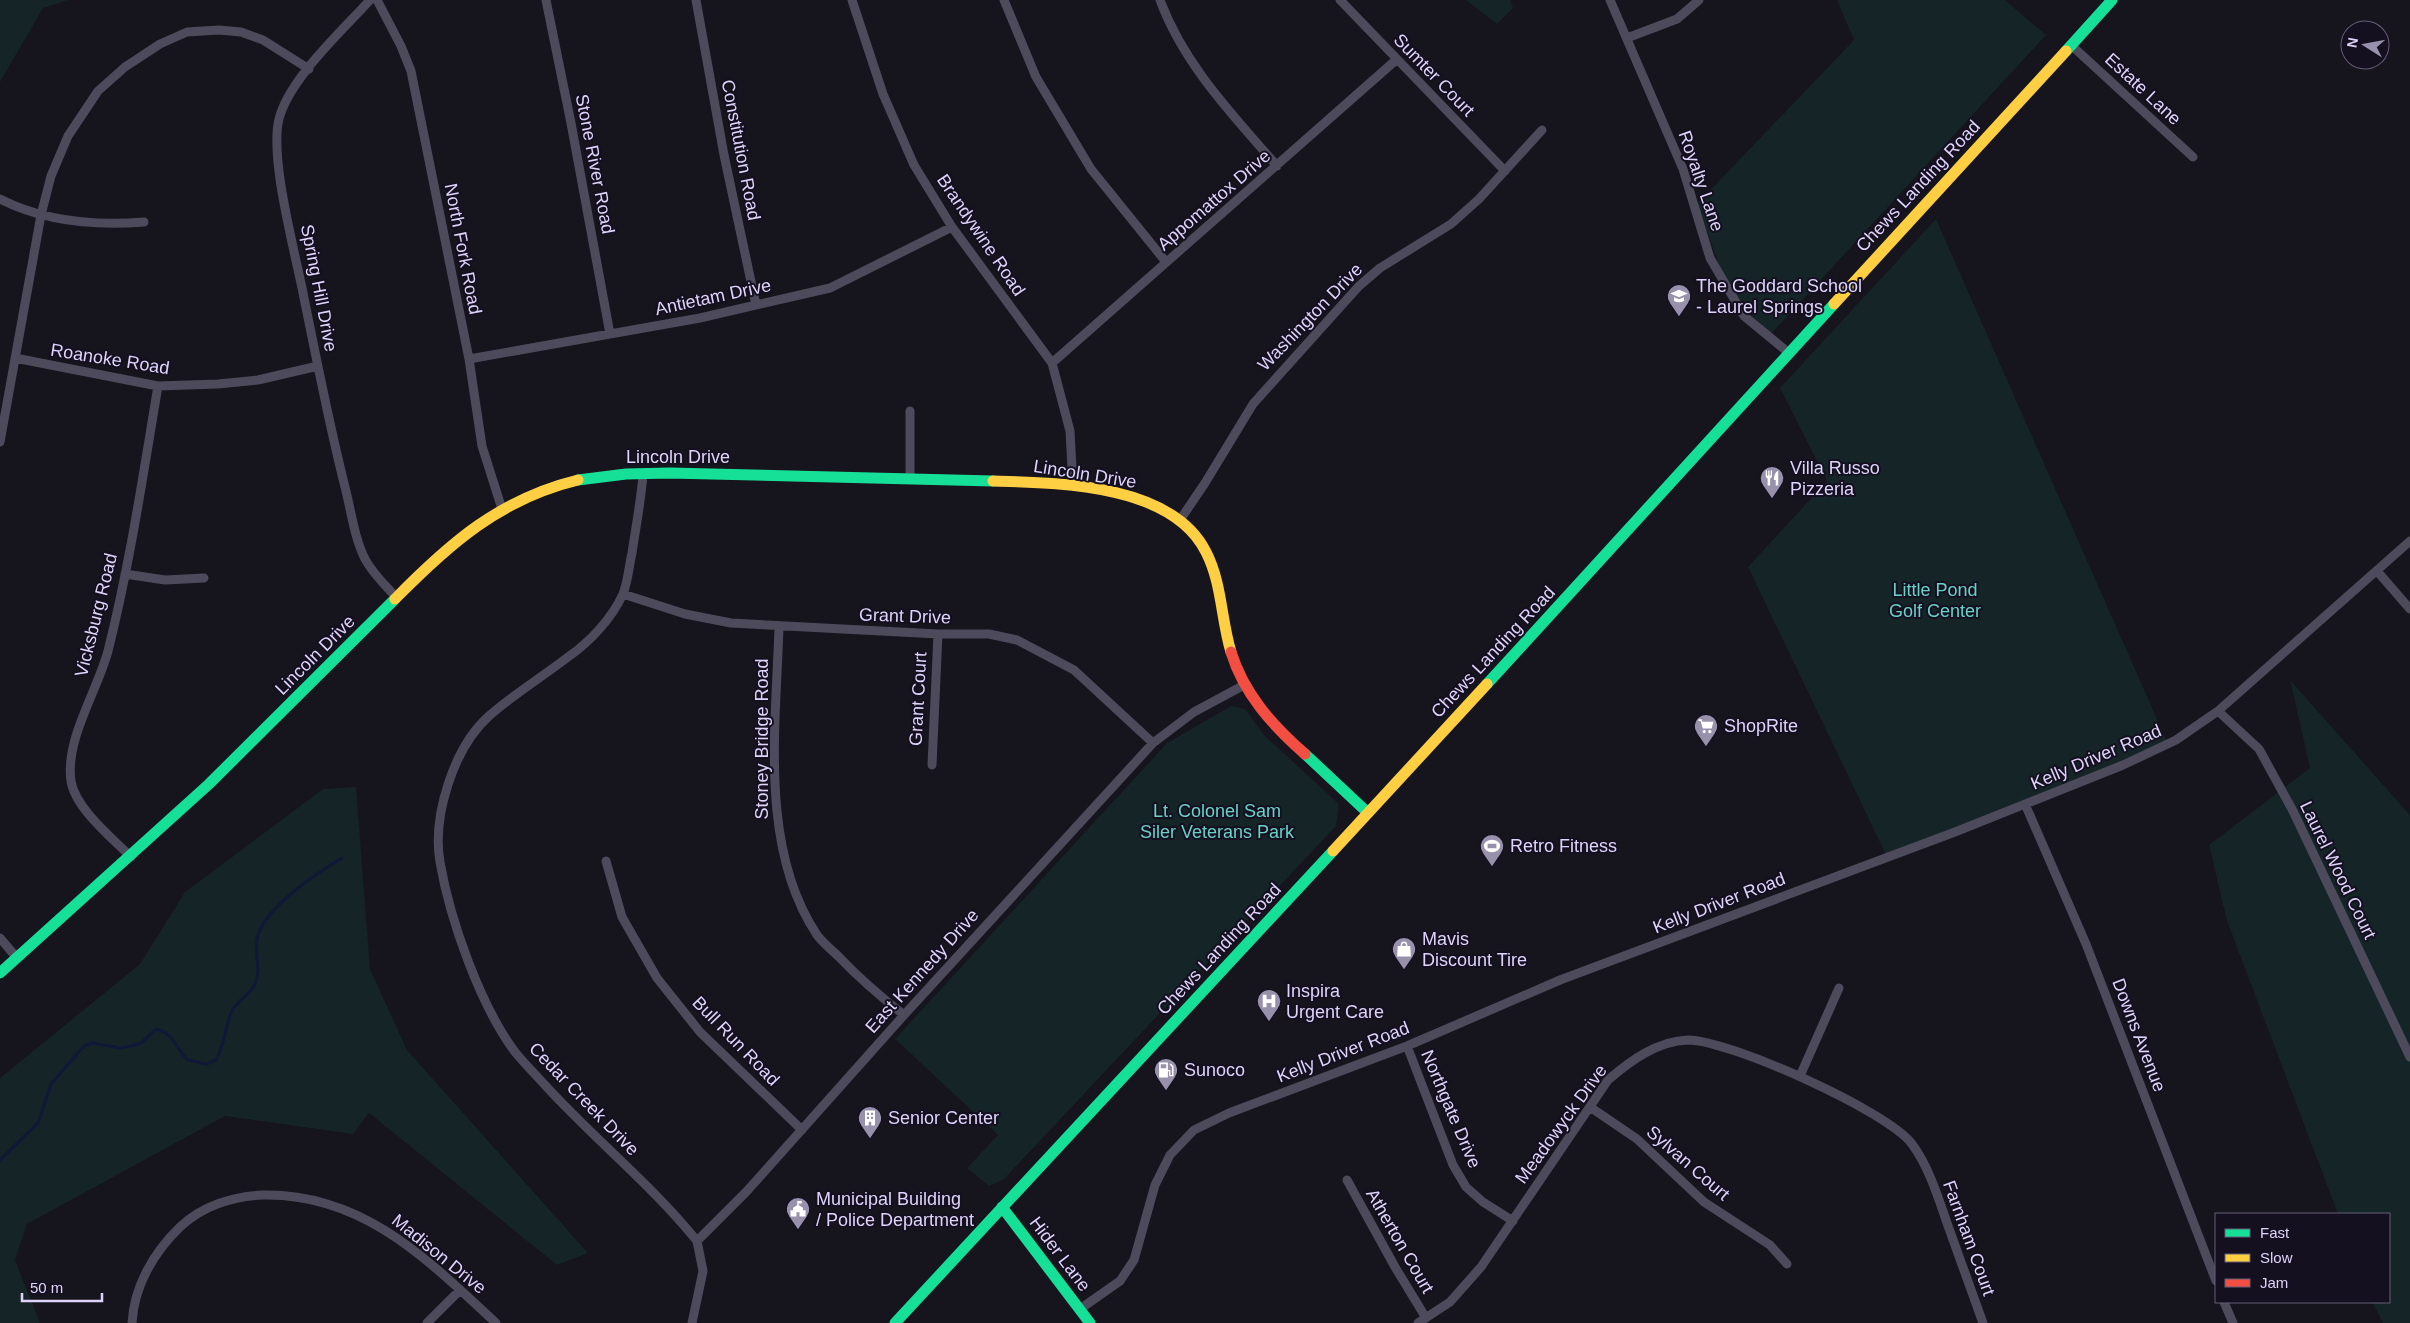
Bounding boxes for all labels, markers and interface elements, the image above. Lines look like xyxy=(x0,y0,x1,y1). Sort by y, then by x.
north arrow xyxy=(2340,20,2390,70)
street label: Sumter Court xyxy=(1390,30,1478,120)
text: N xyxy=(2343,36,2361,49)
street label: Estate Lane xyxy=(2101,49,2185,129)
street label: Constitution Road xyxy=(718,78,764,222)
street label: Stone River Road xyxy=(572,92,618,236)
street label: Chews Landing Road xyxy=(1852,116,1984,256)
street label: Royalty Lane xyxy=(1674,128,1728,234)
street label: Appomattox Drive xyxy=(1153,146,1275,254)
street label: Brandywine Road xyxy=(933,171,1029,299)
street label: North Fork Road xyxy=(440,182,486,316)
street label: Spring Hill Drive xyxy=(297,223,341,353)
street label: Washington Drive xyxy=(1254,259,1366,375)
street label: Antietam Drive xyxy=(653,275,773,319)
place label: The Goddard School - Laurel Springs xyxy=(1696,276,1862,317)
school or university icon: The Goddard School - Laurel Springs xyxy=(1666,283,1692,317)
street label: Roanoke Road xyxy=(49,340,171,378)
street label: Lincoln Drive xyxy=(626,447,730,467)
street label: Lincoln Drive xyxy=(1032,456,1138,492)
place label: Villa Russo Pizzeria xyxy=(1790,458,1880,499)
restaurant icon: Villa Russo Pizzeria xyxy=(1759,465,1785,499)
street label: Vicksburg Road xyxy=(71,551,121,679)
park label: Little Pond Golf Center xyxy=(1889,580,1981,621)
street label: Chews Landing Road xyxy=(1427,582,1559,722)
street label: Grant Drive xyxy=(859,604,951,628)
street label: Lincoln Drive xyxy=(271,611,359,699)
street label: Grant Court xyxy=(906,652,930,746)
street label: Stoney Bridge Road xyxy=(752,658,772,820)
supermarket icon: ShopRite xyxy=(1693,713,1719,747)
place label: ShopRite xyxy=(1724,716,1798,736)
street label: Kelly Driver Road xyxy=(2028,720,2164,794)
street label: Laurel Wood Court xyxy=(2296,798,2380,942)
park label: Lt. Colonel Sam Siler Veterans Park xyxy=(1140,801,1295,842)
sports icon: Retro Fitness xyxy=(1479,833,1505,867)
place label: Retro Fitness xyxy=(1510,836,1617,856)
street label: Kelly Driver Road xyxy=(1650,869,1788,937)
street label: Chews Landing Road xyxy=(1153,879,1285,1019)
street label: East Kennedy Drive xyxy=(861,905,983,1037)
place label: Mavis Discount Tire xyxy=(1422,929,1527,970)
shop icon: Mavis Discount Tire xyxy=(1391,936,1417,970)
street label: Downs Avenue xyxy=(2108,976,2170,1094)
place label: Inspira Urgent Care xyxy=(1286,981,1384,1022)
hospital icon: Inspira Urgent Care xyxy=(1256,988,1282,1022)
street label: Bull Run Road xyxy=(688,992,784,1090)
street label: Kelly Driver Road xyxy=(1274,1018,1412,1086)
street label: Cedar Creek Drive xyxy=(525,1038,643,1160)
street label: Northgate Drive xyxy=(1417,1047,1485,1171)
fuel station icon: Sunoco xyxy=(1153,1057,1179,1091)
place label: Sunoco xyxy=(1184,1060,1245,1080)
street label: Meadowyck Drive xyxy=(1511,1061,1611,1187)
building icon: Senior Center xyxy=(857,1105,883,1139)
place label: Senior Center xyxy=(888,1108,999,1128)
street label: Sylvan Court xyxy=(1643,1122,1733,1204)
street label: Farnham Court xyxy=(1939,1178,1999,1298)
street label: Atherton Court xyxy=(1362,1185,1438,1297)
place label: Municipal Building / Police Department xyxy=(816,1189,974,1230)
public building icon: Municipal Building / Police Department xyxy=(785,1196,811,1230)
street label: Madison Drive xyxy=(388,1210,490,1298)
street label: Hider Lane xyxy=(1026,1213,1094,1295)
legend xyxy=(2215,1213,2390,1303)
text: Fast xyxy=(2260,1224,2290,1241)
text: Slow xyxy=(2260,1249,2293,1266)
scale bar xyxy=(22,1270,102,1302)
text: Jam xyxy=(2260,1274,2288,1291)
text: 50 m xyxy=(30,1279,63,1296)

